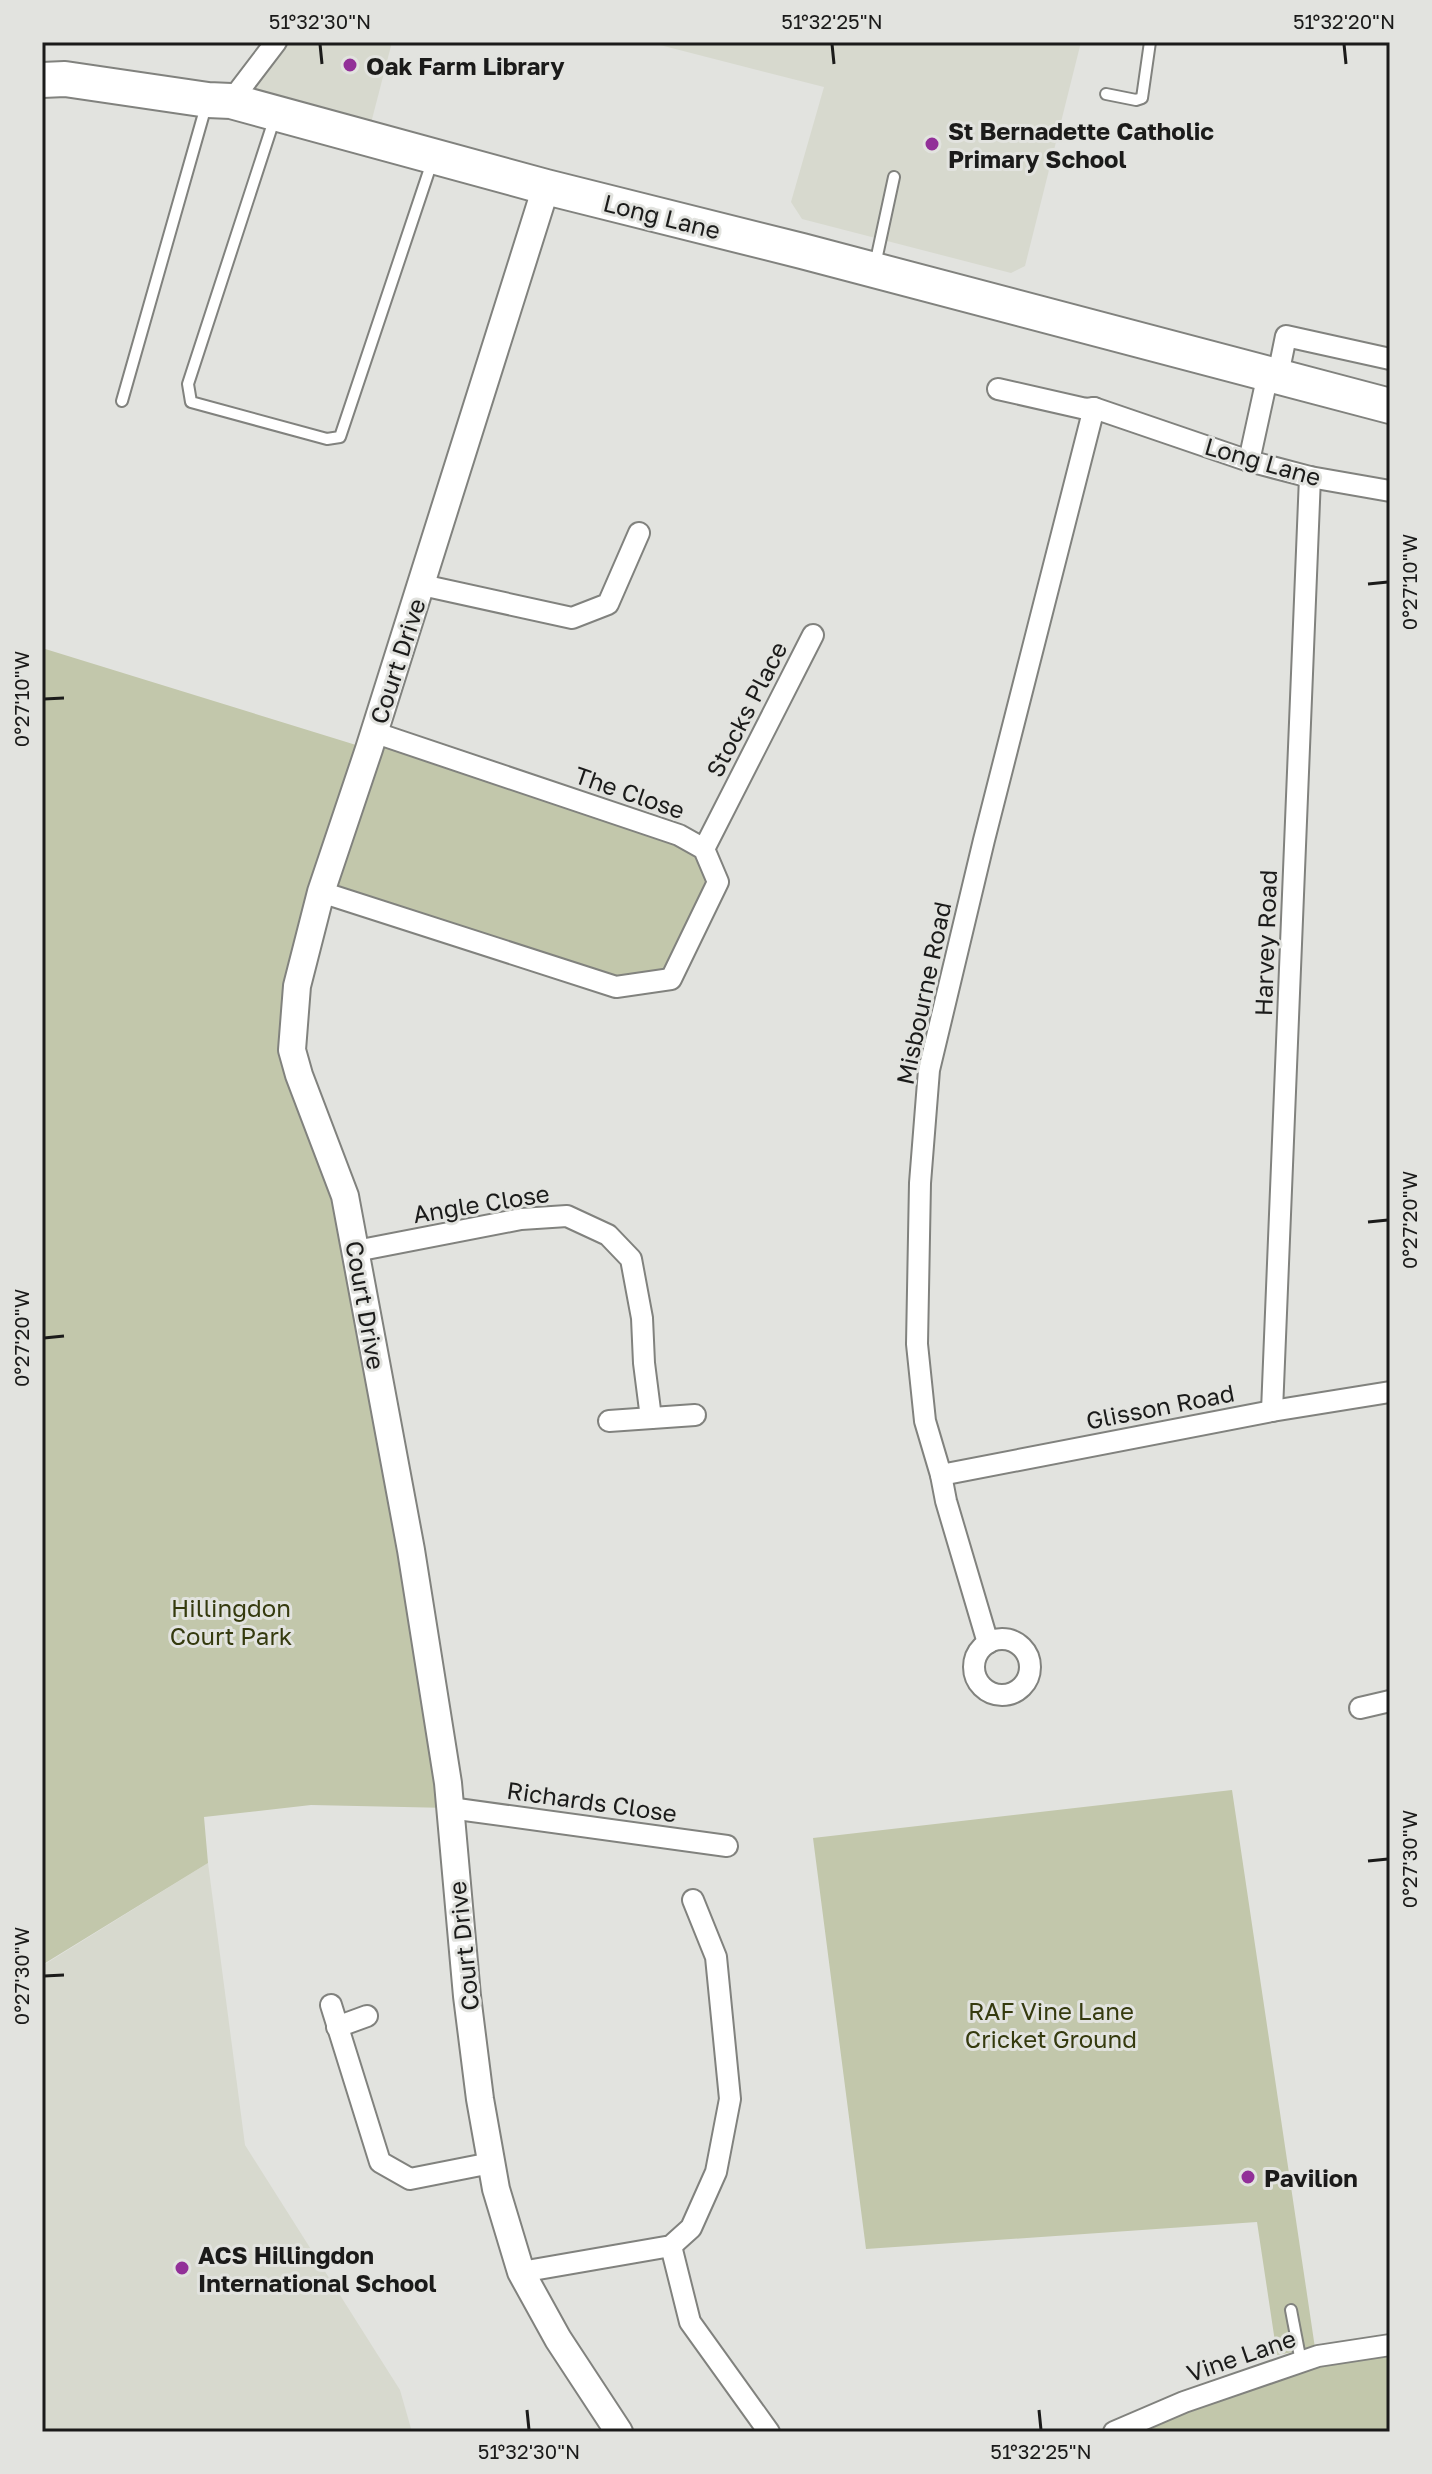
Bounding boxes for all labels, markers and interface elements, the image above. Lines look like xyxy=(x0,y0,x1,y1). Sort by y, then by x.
text: 51°32'30"N xyxy=(269,9,371,33)
text: 51°32'25"N xyxy=(781,9,883,33)
text: 51°32'20"N xyxy=(1293,9,1395,33)
place label: Oak Farm Library xyxy=(366,51,565,80)
marker: Oak Farm Library xyxy=(341,56,359,74)
place label: St Bernadette Catholic Primary School xyxy=(948,116,1214,173)
marker: St Bernadette Catholic Primary School xyxy=(923,135,941,153)
street label: Long Lane xyxy=(601,187,723,245)
street label: Long Lane xyxy=(1202,431,1324,491)
text: 0°27'10"W xyxy=(1397,534,1421,630)
street label: Court Drive xyxy=(363,595,431,727)
street label: Stocks Place xyxy=(699,636,793,782)
text: 0°27'10"W xyxy=(9,651,33,747)
street label: The Close xyxy=(571,760,689,824)
street label: Harvey Road xyxy=(1248,869,1282,1017)
street label: Misbourne Road xyxy=(889,899,957,1087)
text: 0°27'20"W xyxy=(1397,1171,1421,1269)
street label: Angle Close xyxy=(411,1178,551,1228)
street label: Court Drive xyxy=(340,1238,392,1372)
text: 0°27'20"W xyxy=(9,1289,33,1387)
street label: Glisson Road xyxy=(1083,1377,1237,1435)
park label: Hillingdon Court Park xyxy=(170,1593,292,1650)
street label: Richards Close xyxy=(505,1775,679,1827)
text: 0°27'30"W xyxy=(1397,1810,1421,1908)
street label: Court Drive xyxy=(442,1880,484,2012)
text: 0°27'30"W xyxy=(9,1927,33,2025)
park label: RAF Vine Lane Cricket Ground xyxy=(965,1996,1137,2053)
place label: Pavilion xyxy=(1264,2163,1358,2192)
marker: Pavilion xyxy=(1239,2168,1257,2186)
place label: ACS Hillingdon International School xyxy=(198,2240,437,2297)
marker: ACS Hillingdon International School xyxy=(173,2259,191,2277)
street label: Vine Lane xyxy=(1183,2323,1299,2387)
text: 51°32'30"N xyxy=(478,2439,580,2463)
text: 51°32'25"N xyxy=(990,2439,1092,2463)

